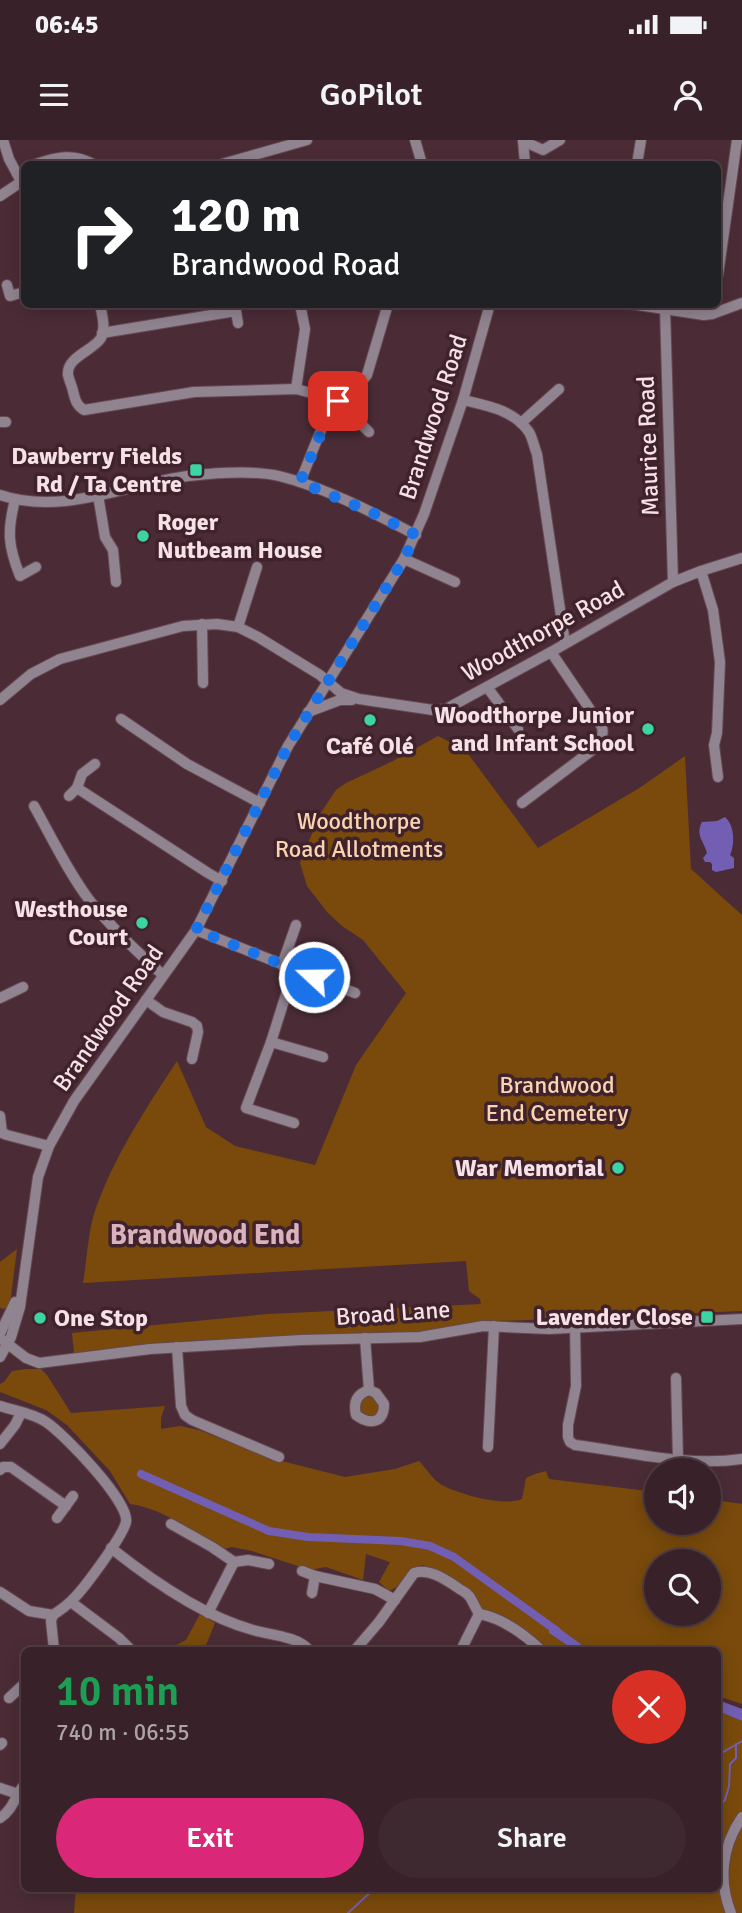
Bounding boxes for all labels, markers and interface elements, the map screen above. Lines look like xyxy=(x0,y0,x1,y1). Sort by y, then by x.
text: 06:45 xyxy=(35,9,99,41)
text: GoPilot xyxy=(320,75,422,114)
icon: menu xyxy=(35,76,73,114)
icon: person xyxy=(669,76,707,114)
text: 120 m xyxy=(171,185,301,245)
icon: right xyxy=(56,189,147,280)
text: Brandwood Road xyxy=(171,245,401,284)
street label: Brandwood Road xyxy=(392,330,474,504)
pin xyxy=(308,371,368,431)
street label: Maurice Road xyxy=(631,375,665,517)
icon: arrive xyxy=(319,382,357,420)
place label: Dawberry Fields Rd / Ta Centre xyxy=(11,441,182,499)
marker: Dawberry Fields Rd / Ta Centre xyxy=(188,462,204,478)
place label: Roger Nutbeam House xyxy=(157,507,322,565)
marker: Roger Nutbeam House xyxy=(135,528,151,544)
street label: Woodthorpe Road xyxy=(456,574,630,688)
place label: Woodthorpe Junior and Infant School xyxy=(434,700,634,758)
marker: Café Olé xyxy=(362,712,378,728)
marker: Woodthorpe Junior and Infant School xyxy=(640,721,656,737)
place label: Café Olé xyxy=(326,731,414,761)
park label: Woodthorpe Road Allotments xyxy=(275,806,443,864)
place label: Westhouse Court xyxy=(14,894,128,952)
marker: Westhouse Court xyxy=(134,915,150,931)
street label: Brandwood Road xyxy=(46,939,170,1097)
position arrow xyxy=(277,940,351,1014)
park label: Brandwood End Cemetery xyxy=(485,1070,629,1128)
place label: War Memorial xyxy=(455,1153,604,1183)
marker: War Memorial xyxy=(610,1160,626,1176)
district label: Brandwood End xyxy=(110,1218,300,1252)
street label: Broad Lane xyxy=(335,1294,451,1332)
place label: Lavender Close xyxy=(536,1302,693,1332)
place label: One Stop xyxy=(54,1303,148,1333)
marker: Lavender Close xyxy=(699,1309,715,1325)
marker: One Stop xyxy=(32,1310,48,1326)
map controls xyxy=(644,1458,721,1626)
button: sound xyxy=(644,1458,721,1535)
button: search xyxy=(644,1549,721,1626)
text: 10 min xyxy=(56,1666,179,1717)
button: close xyxy=(612,1670,686,1744)
text: 740 m · 06:55 xyxy=(56,1718,190,1747)
button: Exit xyxy=(56,1798,364,1878)
button: Share xyxy=(378,1798,686,1878)

